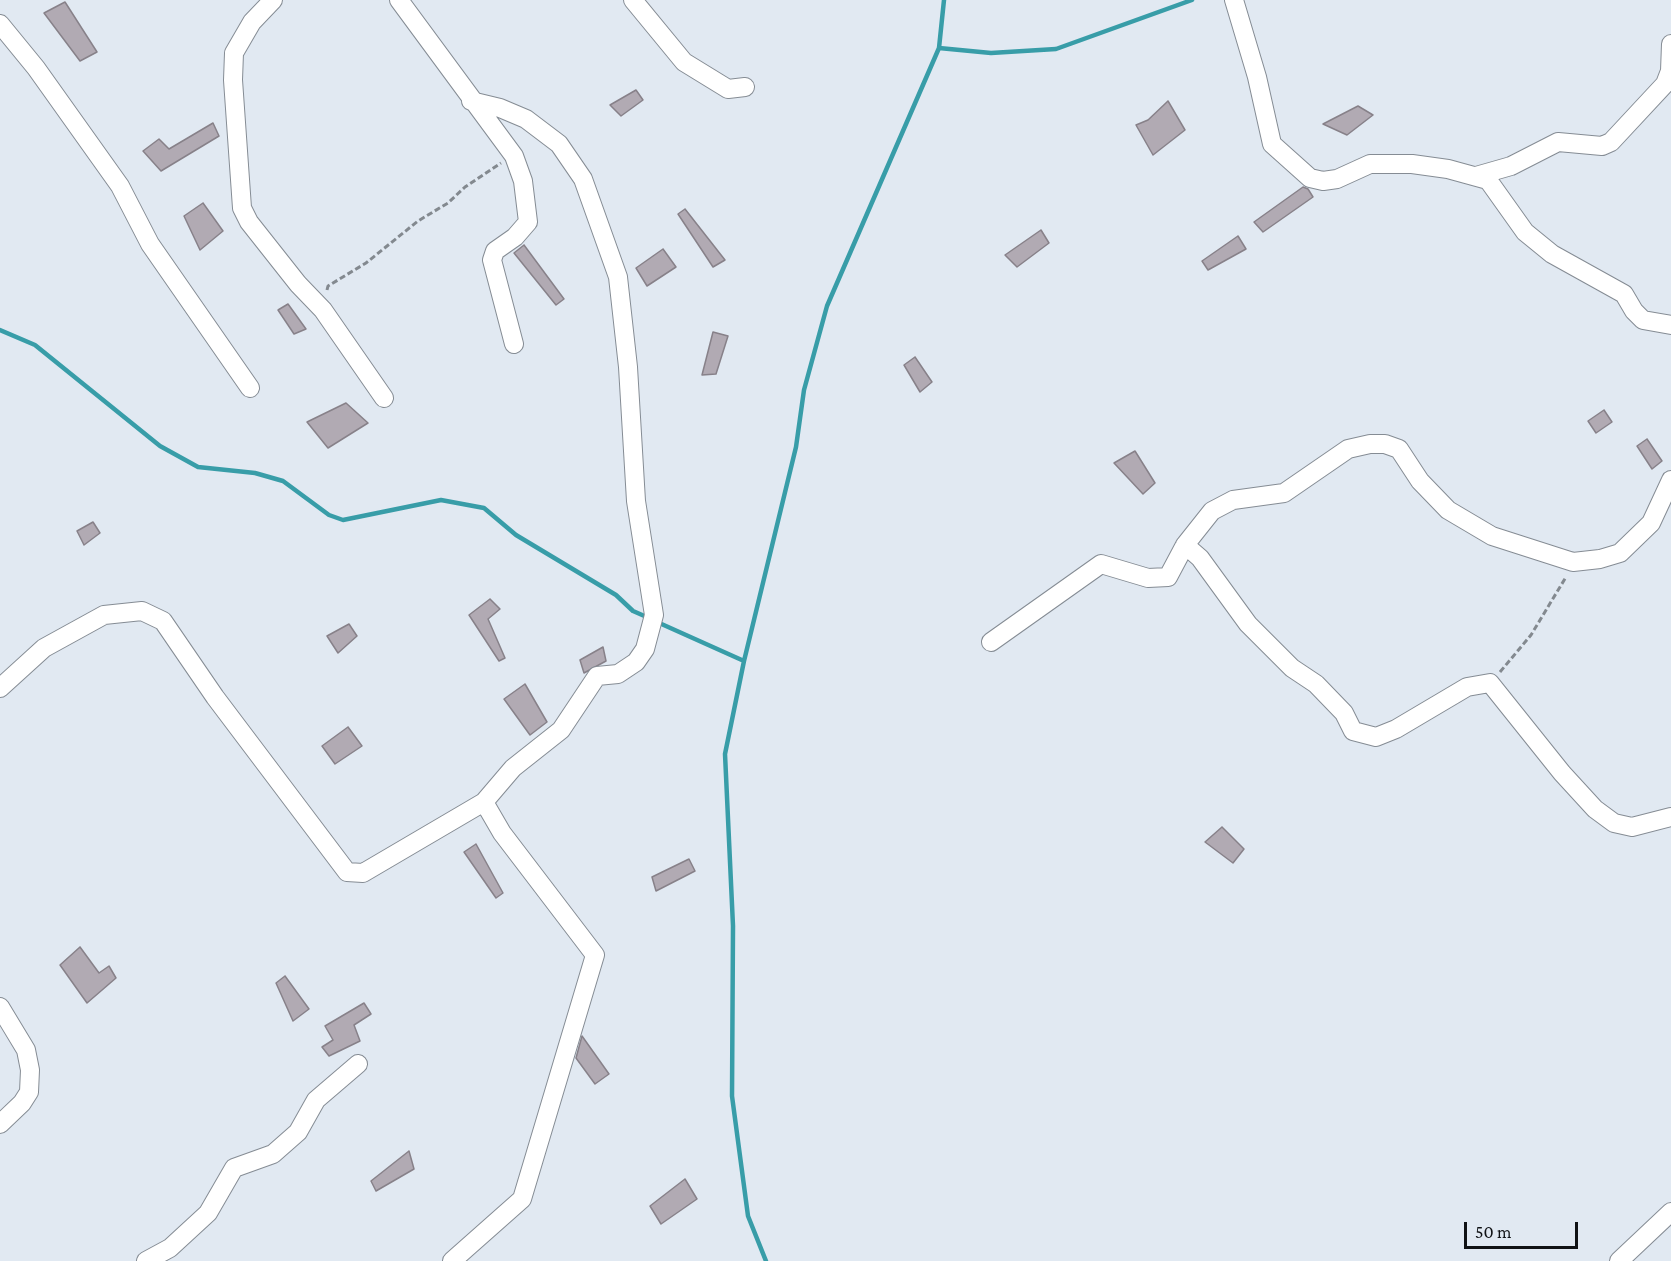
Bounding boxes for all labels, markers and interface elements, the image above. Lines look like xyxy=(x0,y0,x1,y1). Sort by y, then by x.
scale bar xyxy=(1467,1210,1581,1248)
text: 50 m xyxy=(1475,1222,1512,1242)

